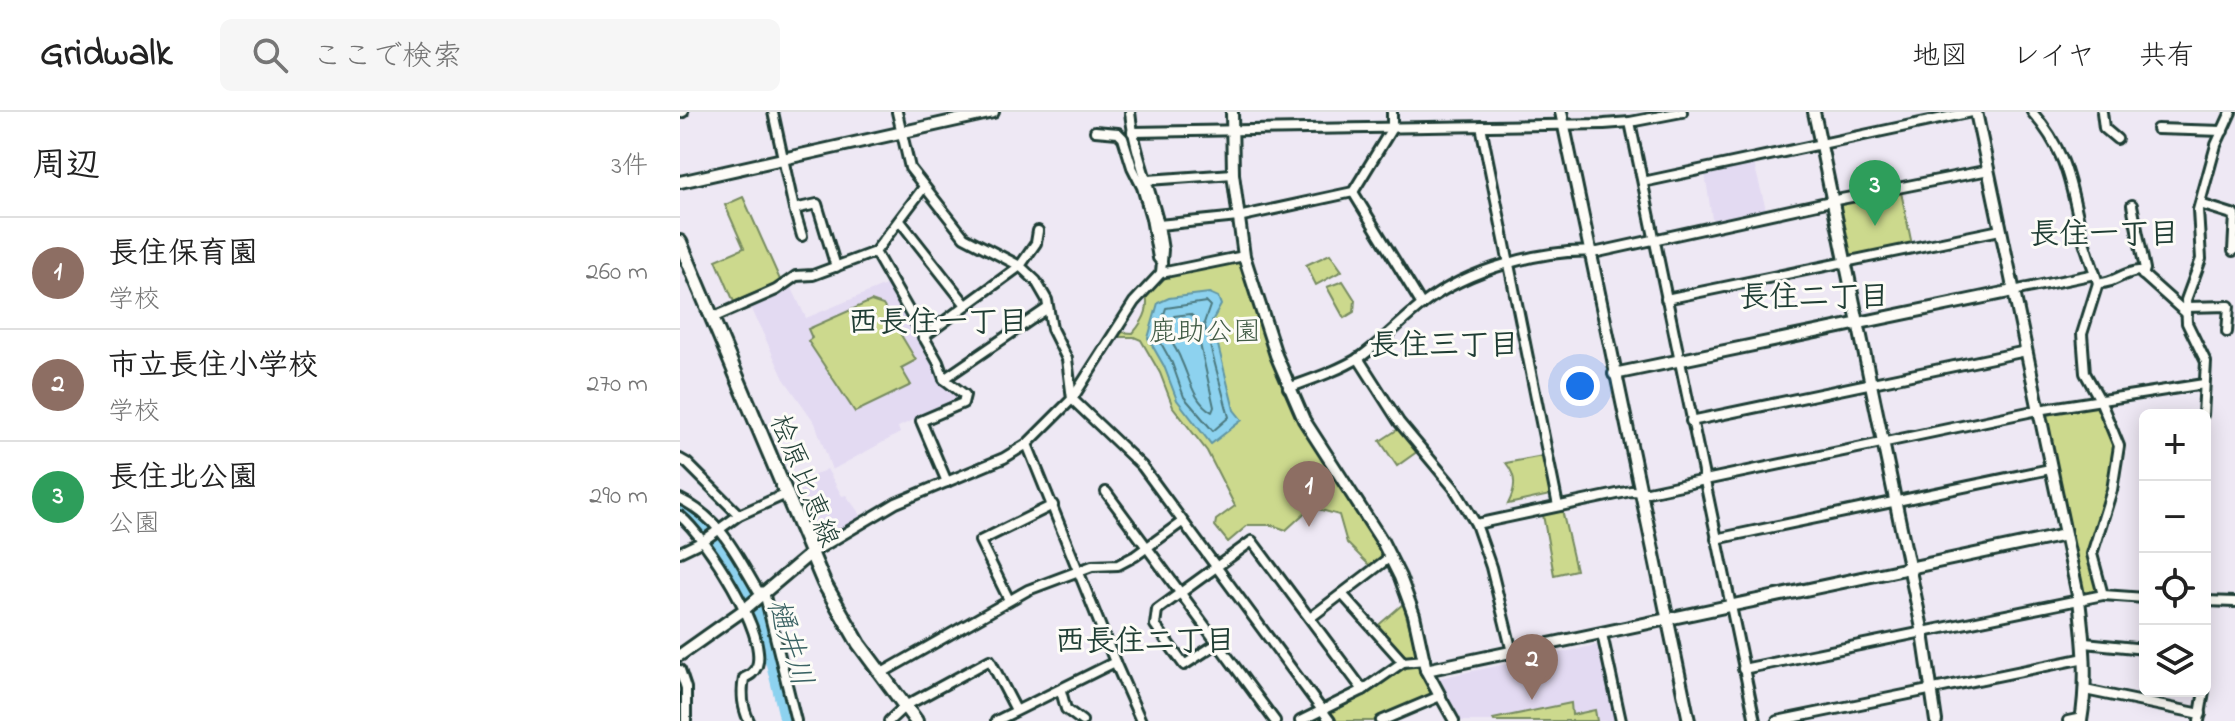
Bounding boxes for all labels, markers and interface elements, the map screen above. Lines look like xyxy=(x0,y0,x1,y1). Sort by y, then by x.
search box xyxy=(220,19,780,91)
text: Gridwalk xyxy=(40,27,172,83)
icon: search xyxy=(248,33,292,77)
text: ここで検索 xyxy=(312,36,462,80)
text: 地図 xyxy=(1912,37,1968,78)
text: レイヤ xyxy=(2012,37,2095,78)
text: 共有 xyxy=(2139,37,2195,78)
text: 周辺 xyxy=(32,142,100,192)
text: 3件 xyxy=(611,148,648,186)
pin: 3 xyxy=(1849,160,1901,226)
district label: 長住一丁目 xyxy=(2029,214,2179,258)
text: 長住保育園 xyxy=(108,233,258,277)
text: 1 xyxy=(54,254,62,292)
text: 260 m xyxy=(586,254,648,292)
district label: 長住二丁目 xyxy=(1739,277,1889,321)
text: 学校 xyxy=(108,282,160,320)
district label: 西長住一丁目 xyxy=(848,302,1028,346)
park label: 鹿助公園 xyxy=(1149,313,1261,354)
district label: 長住三丁目 xyxy=(1369,325,1519,369)
text: 市立長住小学校 xyxy=(108,345,318,389)
text: 2 xyxy=(52,366,64,404)
text: 270 m xyxy=(586,366,648,404)
your location xyxy=(1560,366,1600,406)
text: 学校 xyxy=(108,394,160,432)
street label: 桧原比恵線 xyxy=(758,409,848,554)
map controls xyxy=(2139,409,2211,697)
button: + xyxy=(2139,409,2211,481)
text: 長住北公園 xyxy=(108,457,258,501)
pin: 1 xyxy=(1283,461,1335,527)
text: 3 xyxy=(53,478,63,516)
text: 290 m xyxy=(589,478,648,516)
button: − xyxy=(2139,481,2211,553)
text: 公園 xyxy=(108,506,160,544)
button: locate xyxy=(2139,553,2211,625)
water label: 樋井川 xyxy=(754,593,822,692)
district label: 西長住二丁目 xyxy=(1055,621,1235,665)
button: layers xyxy=(2139,625,2211,697)
pin: 2 xyxy=(1506,634,1558,700)

